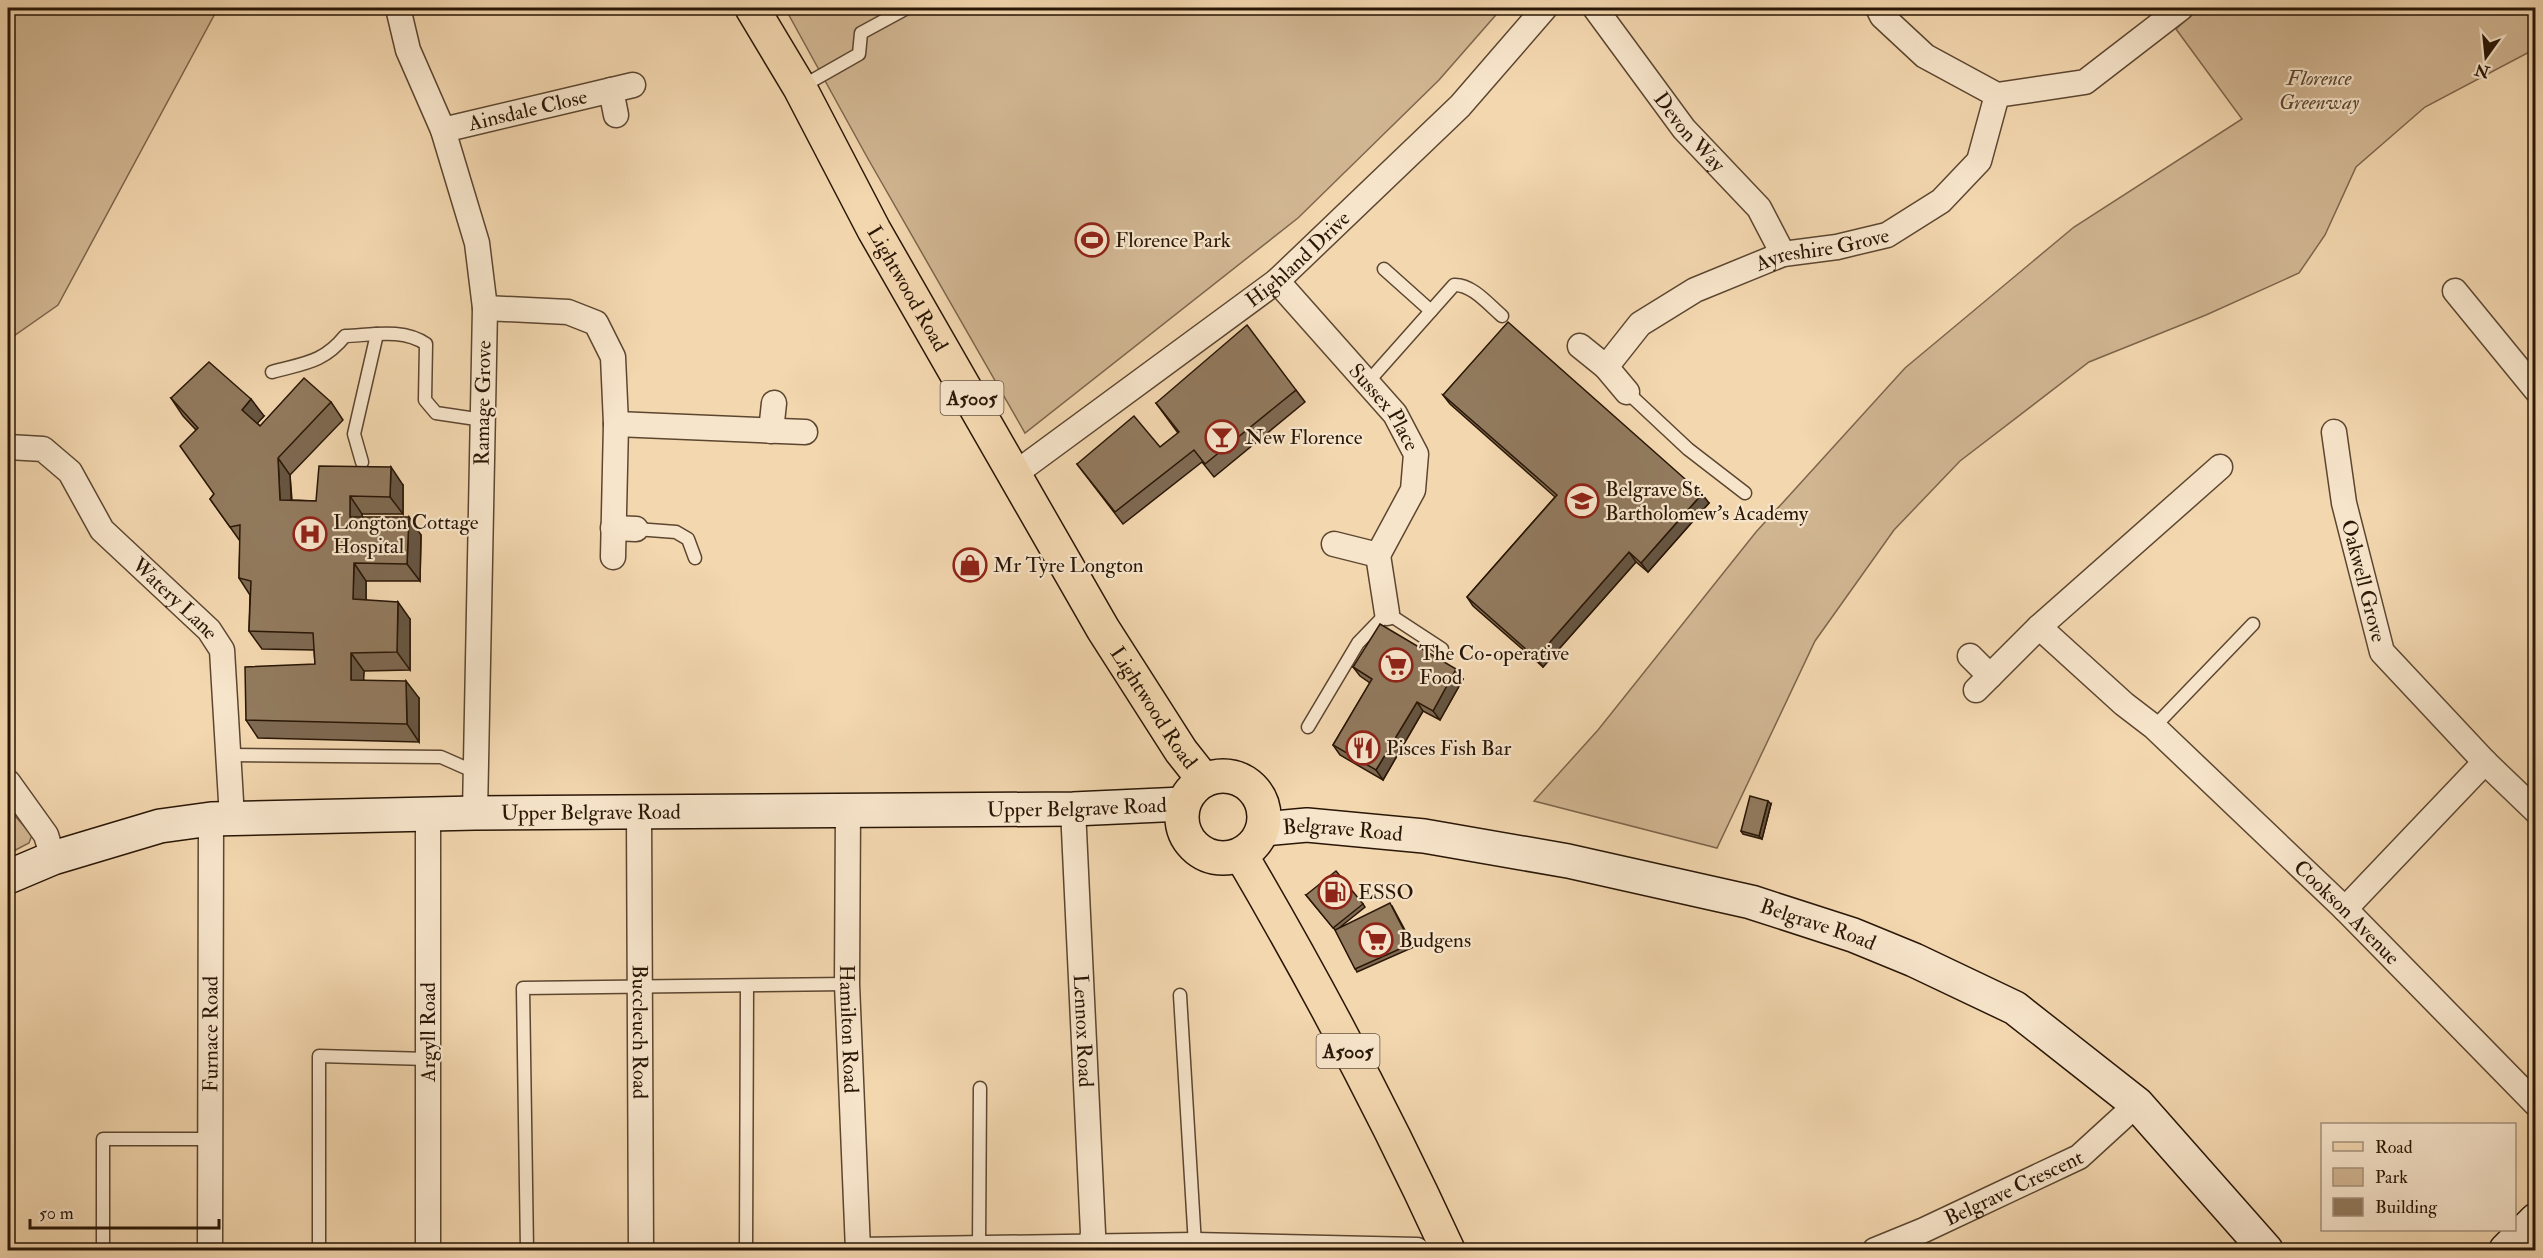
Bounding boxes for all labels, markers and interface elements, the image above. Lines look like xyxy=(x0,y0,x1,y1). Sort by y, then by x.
north arrow xyxy=(2456,27,2516,87)
text: N xyxy=(2472,59,2493,82)
park label: Florence Greenway xyxy=(2279,65,2360,116)
street label: Ainsdale Close xyxy=(465,83,590,137)
street label: Devon Way xyxy=(1648,86,1732,178)
street label: Highland Drive xyxy=(1240,205,1356,313)
street label: Lightwood Road xyxy=(861,221,955,357)
street label: Ayreshire Grove xyxy=(1750,221,1892,278)
sports icon: Florence Park xyxy=(1074,222,1110,258)
place label: Florence Park xyxy=(1115,227,1231,254)
street label: Ramage Grove xyxy=(468,340,498,466)
street label: Sussex Place xyxy=(1343,358,1426,456)
road number: A5005 xyxy=(940,381,1004,415)
bar icon: New Florence xyxy=(1204,419,1240,455)
place label: New Florence xyxy=(1245,424,1363,451)
place label: Belgrave St. Bartholomew's Academy xyxy=(1605,476,1809,527)
school or university icon: Belgrave St. Bartholomew's Academy xyxy=(1564,483,1600,519)
place label: Longton Cottage Hospital xyxy=(333,509,479,560)
hospital icon: Longton Cottage Hospital xyxy=(292,516,328,552)
street label: Oakwell Grove xyxy=(2335,517,2392,645)
shop icon: Mr Tyre Longton xyxy=(952,547,988,583)
street label: Watery Lane xyxy=(126,551,225,644)
place label: Mr Tyre Longton xyxy=(993,552,1144,579)
place label: The Co-operative Food xyxy=(1419,640,1569,691)
street label: Lightwood Road xyxy=(1104,641,1204,775)
supermarket icon: The Co-operative Food xyxy=(1378,647,1414,683)
restaurant icon: Pisces Fish Bar xyxy=(1345,730,1381,766)
place label: Pisces Fish Bar xyxy=(1386,735,1511,762)
street label: Upper Belgrave Road xyxy=(987,791,1168,823)
street label: Upper Belgrave Road xyxy=(501,798,682,826)
street label: Belgrave Road xyxy=(1281,811,1405,847)
street label: Cookson Avenue xyxy=(2288,854,2406,971)
fuel station icon: ESSO xyxy=(1317,874,1353,910)
place label: ESSO xyxy=(1358,879,1414,906)
street label: Belgrave Road xyxy=(1757,892,1881,957)
supermarket icon: Budgens xyxy=(1358,922,1394,958)
place label: Budgens xyxy=(1399,927,1471,954)
street label: Hamilton Road xyxy=(833,964,865,1095)
street label: Buccleuch Road xyxy=(626,965,654,1100)
street label: Lennox Road xyxy=(1067,974,1100,1089)
street label: Furnace Road xyxy=(197,975,224,1092)
street label: Argyll Road xyxy=(415,981,442,1083)
road number: A5005 xyxy=(1316,1034,1380,1068)
legend xyxy=(2321,1123,2516,1231)
text: Road xyxy=(2375,1136,2413,1159)
street label: Belgrave Crescent xyxy=(1940,1143,2088,1232)
text: Park xyxy=(2375,1166,2408,1189)
scale bar xyxy=(30,1192,219,1230)
text: Building xyxy=(2375,1196,2438,1219)
text: 50 m xyxy=(39,1202,74,1225)

